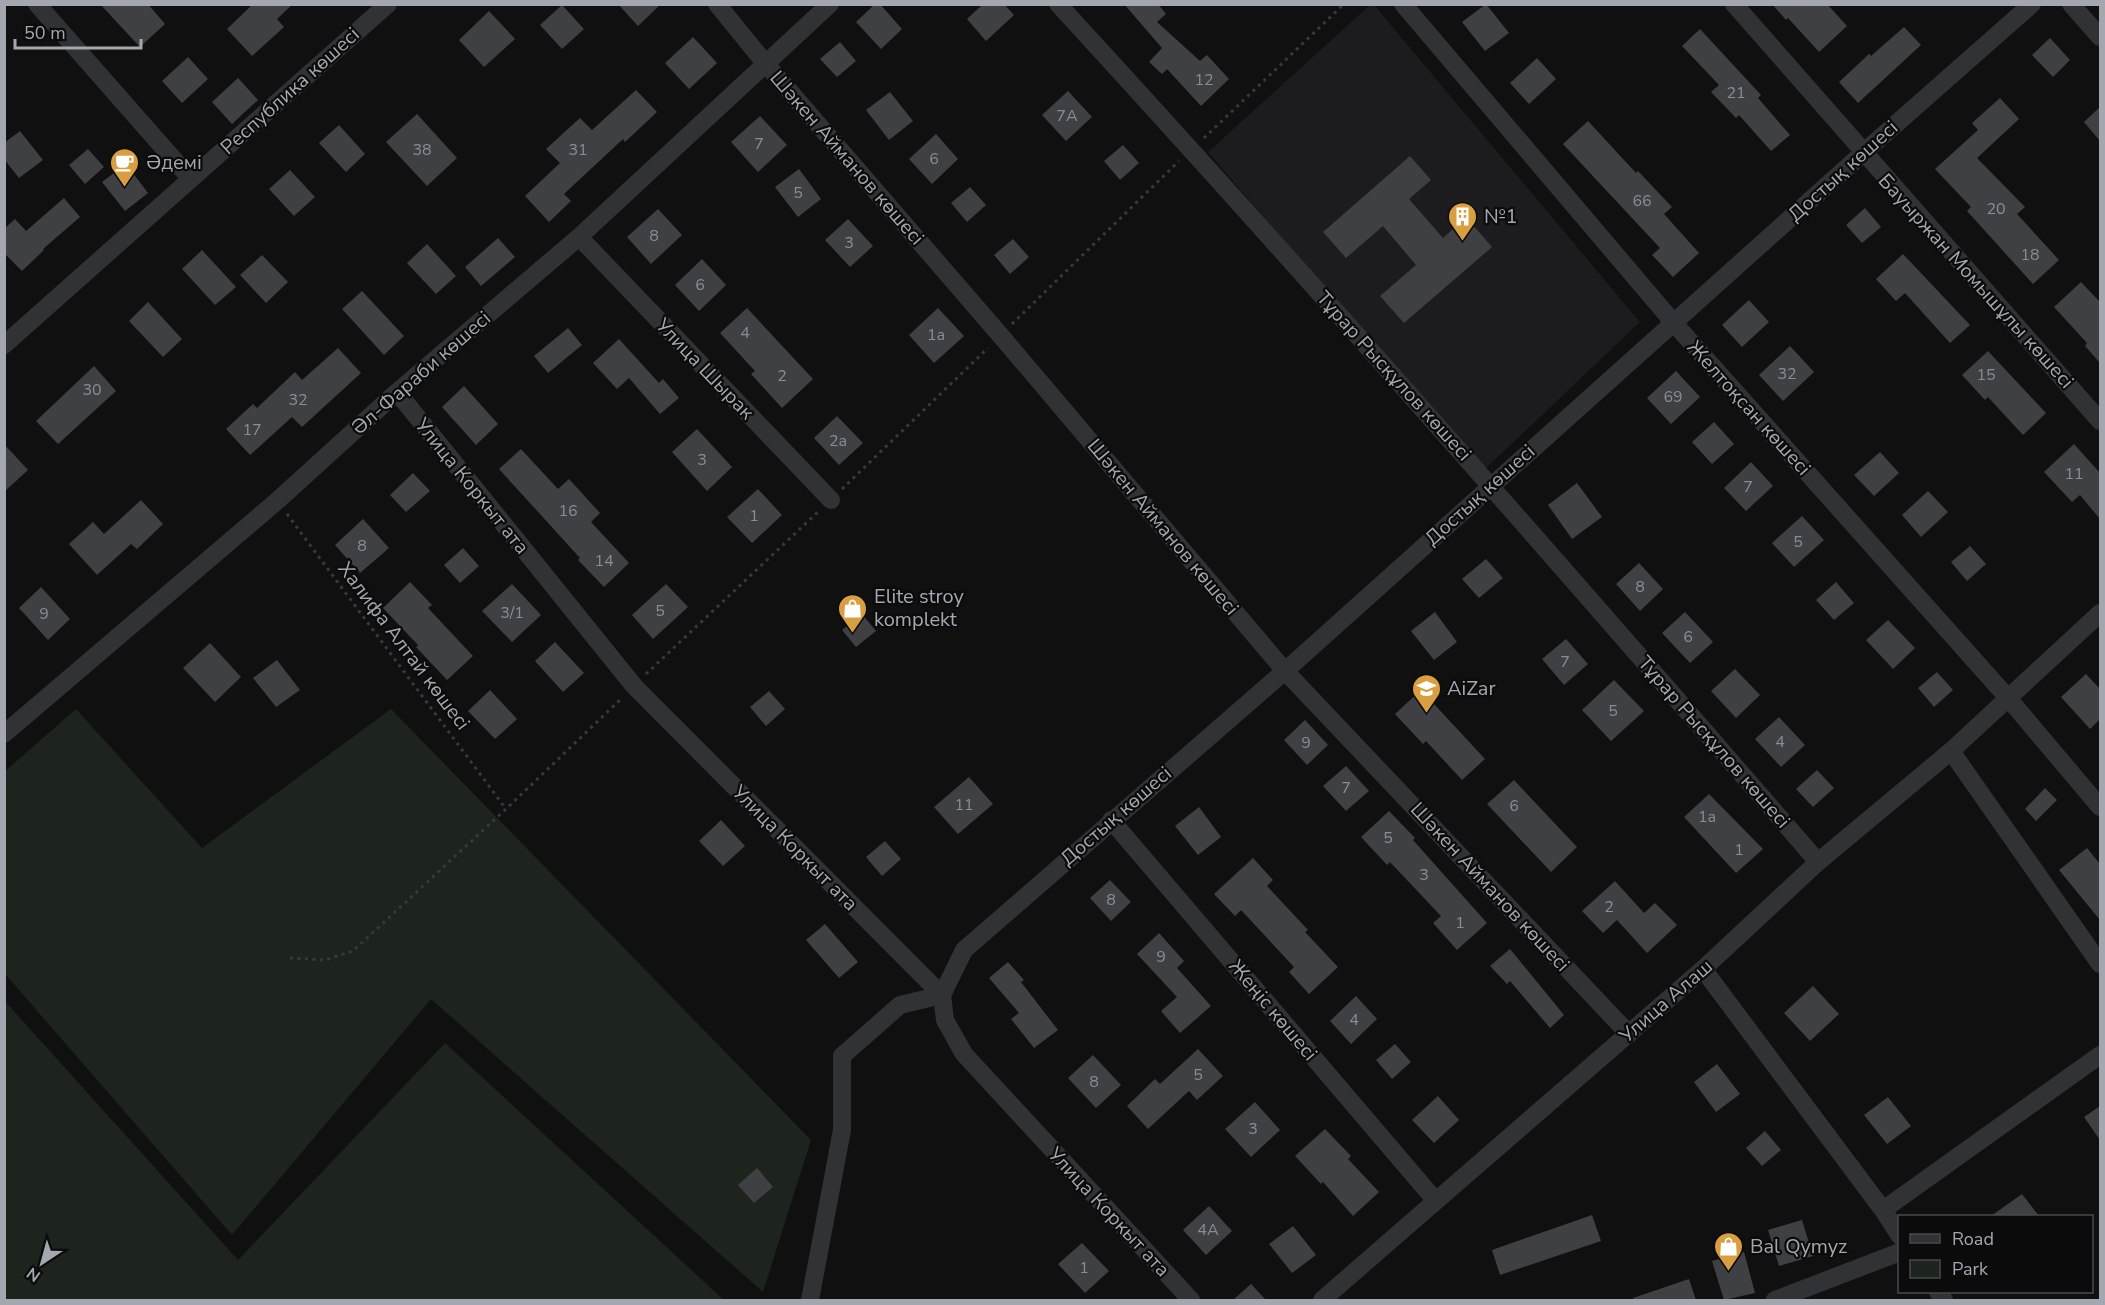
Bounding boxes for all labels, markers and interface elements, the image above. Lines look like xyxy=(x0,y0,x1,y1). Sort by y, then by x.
scale bar xyxy=(15,12,141,50)
text: 50 m xyxy=(24,21,66,45)
street label: Республика көшесі xyxy=(215,21,365,161)
street label: Шәкен Айманов көшесі xyxy=(764,65,930,251)
house number: 12 xyxy=(1194,69,1214,91)
house number: 21 xyxy=(1726,82,1746,104)
house number: 7А xyxy=(1056,105,1078,127)
street label: Достық көшесі xyxy=(1782,114,1904,228)
house number: 7 xyxy=(754,133,764,155)
house number: 38 xyxy=(412,139,432,161)
house number: 31 xyxy=(568,139,588,161)
cafe icon: Әдемі xyxy=(109,146,141,188)
house number: 6 xyxy=(929,148,939,170)
place label: Әдемі xyxy=(146,149,202,176)
street label: Бауыржан Момышұлы көшесі xyxy=(1872,168,2080,394)
house number: 5 xyxy=(793,182,803,204)
house number: 66 xyxy=(1632,190,1652,212)
house number: 20 xyxy=(1986,198,2006,220)
building icon: №1 xyxy=(1447,200,1479,242)
place label: №1 xyxy=(1484,203,1518,230)
house number: 8 xyxy=(649,225,659,247)
house number: 3 xyxy=(844,232,854,254)
house number: 18 xyxy=(2020,244,2040,266)
house number: 6 xyxy=(695,274,705,296)
street label: Тұрар Рысқұлов көшесі xyxy=(1310,285,1478,467)
street label: Әл-Фараби көшесі xyxy=(346,305,496,441)
street label: Улица Шырак xyxy=(649,312,761,426)
house number: 4 xyxy=(740,322,750,344)
house number: 1а xyxy=(927,324,945,346)
street label: Желтоқсан көшесі xyxy=(1681,335,1817,481)
house number: 32 xyxy=(1777,363,1797,385)
house number: 15 xyxy=(1976,364,1996,386)
house number: 2 xyxy=(777,365,787,387)
house number: 30 xyxy=(82,379,102,401)
house number: 69 xyxy=(1663,386,1683,408)
house number: 32 xyxy=(288,389,308,411)
street label: Улица Коркыт ата xyxy=(408,412,535,560)
house number: 17 xyxy=(242,419,262,441)
house number: 2а xyxy=(829,430,847,452)
street label: Шәкен Айманов көшесі xyxy=(1081,433,1245,621)
street label: Достық көшесі xyxy=(1419,438,1541,552)
house number: 3 xyxy=(697,449,707,471)
house number: 11 xyxy=(2064,463,2084,485)
house number: 7 xyxy=(1743,476,1753,498)
house number: 16 xyxy=(558,500,578,522)
house number: 1 xyxy=(749,505,759,527)
house number: 5 xyxy=(1793,531,1803,553)
house number: 8 xyxy=(357,535,367,557)
house number: 14 xyxy=(594,550,614,572)
street label: Халифа Алтай көшесі xyxy=(332,556,476,736)
house number: 8 xyxy=(1635,576,1645,598)
place label: Elite stroy komplekt xyxy=(874,583,964,633)
shop icon: Elite stroy komplekt xyxy=(837,592,869,634)
house number: 5 xyxy=(655,600,665,622)
house number: 3/1 xyxy=(500,602,524,624)
house number: 9 xyxy=(39,603,49,625)
house number: 6 xyxy=(1683,626,1693,648)
street label: Тұрар Рысқұлов көшесі xyxy=(1632,650,1796,834)
house number: 7 xyxy=(1560,651,1570,673)
school or university icon: AiZar xyxy=(1410,672,1442,714)
place label: AiZar xyxy=(1447,675,1496,702)
house number: 5 xyxy=(1608,700,1618,722)
house number: 4 xyxy=(1775,731,1785,753)
house number: 9 xyxy=(1301,732,1311,754)
street label: Достық көшесі xyxy=(1055,760,1177,872)
house number: 7 xyxy=(1341,777,1351,799)
street label: Улица Коркыт ата xyxy=(725,778,864,917)
house number: 11 xyxy=(954,794,974,816)
house number: 6 xyxy=(1509,795,1519,817)
street label: Шәкен Айманов көшесі xyxy=(1404,796,1576,978)
house number: 1а xyxy=(1698,806,1716,828)
house number: 5 xyxy=(1383,827,1393,849)
house number: 1 xyxy=(1734,839,1744,861)
house number: 3 xyxy=(1419,864,1429,886)
house number: 8 xyxy=(1106,889,1116,911)
house number: 2 xyxy=(1604,896,1614,918)
house number: 1 xyxy=(1455,912,1465,934)
house number: 9 xyxy=(1156,946,1166,968)
street label: Улица Алаш xyxy=(1613,953,1718,1050)
street label: Жеңіс көшесі xyxy=(1223,954,1323,1066)
house number: 4 xyxy=(1349,1009,1359,1031)
house number: 5 xyxy=(1193,1064,1203,1086)
house number: 8 xyxy=(1089,1071,1099,1093)
house number: 3 xyxy=(1248,1118,1258,1140)
street label: Улица Коркыт ата xyxy=(1041,1141,1176,1283)
legend xyxy=(1898,1215,2093,1293)
house number: 4А xyxy=(1197,1219,1219,1241)
text: Road xyxy=(1952,1227,1994,1251)
shop icon: Bal Qymyz xyxy=(1713,1230,1745,1272)
north arrow xyxy=(12,1233,72,1293)
place label: Bal Qymyz xyxy=(1750,1233,1847,1260)
house number: 1 xyxy=(1079,1257,1089,1279)
text: Park xyxy=(1952,1257,1989,1281)
text: N xyxy=(22,1262,45,1287)

